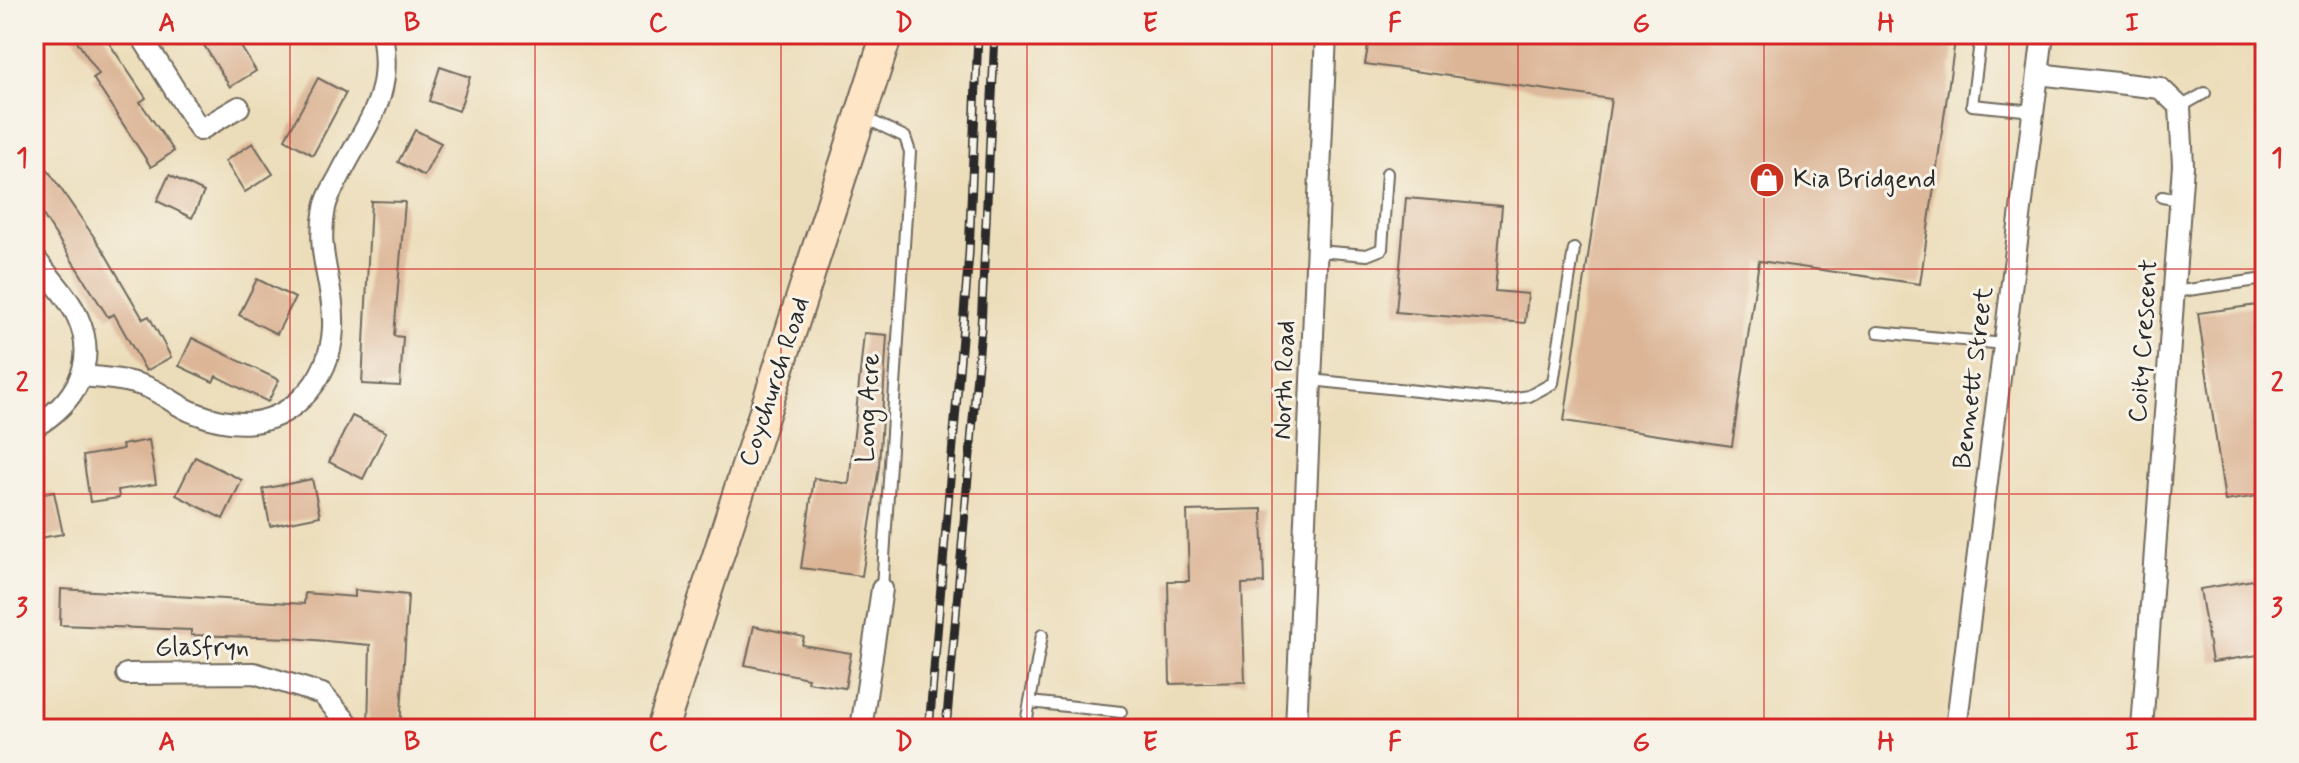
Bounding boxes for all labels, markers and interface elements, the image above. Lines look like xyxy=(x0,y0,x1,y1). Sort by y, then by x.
text: A xyxy=(158,7,176,41)
text: B xyxy=(404,7,420,41)
text: C xyxy=(649,7,668,41)
text: D xyxy=(895,7,913,41)
text: E xyxy=(1142,7,1158,41)
text: F xyxy=(1388,7,1402,41)
text: G xyxy=(1632,7,1650,41)
text: H xyxy=(1878,7,1895,41)
text: I xyxy=(2125,7,2139,41)
text: 1 xyxy=(16,142,28,176)
text: 1 xyxy=(2271,142,2283,176)
shop icon: Kia Bridgend xyxy=(1748,161,1786,199)
place label: Kia Bridgend xyxy=(1793,163,1936,197)
street label: Coity Crescent xyxy=(2121,258,2167,424)
street label: Bennett Street xyxy=(1946,285,2002,471)
street label: Coychurch Road xyxy=(732,293,818,471)
street label: North Road xyxy=(1266,320,1304,440)
street label: Long Acre xyxy=(849,352,891,464)
text: 2 xyxy=(16,367,29,401)
text: 2 xyxy=(2271,367,2284,401)
text: 3 xyxy=(16,592,28,626)
text: 3 xyxy=(2271,592,2283,626)
street label: Glasfryn xyxy=(155,631,249,665)
text: A xyxy=(158,726,176,760)
text: B xyxy=(404,726,420,760)
text: C xyxy=(649,726,668,760)
text: D xyxy=(895,726,913,760)
text: E xyxy=(1142,726,1158,760)
text: F xyxy=(1388,726,1402,760)
text: G xyxy=(1632,726,1650,760)
text: H xyxy=(1878,726,1895,760)
text: I xyxy=(2125,726,2139,760)

